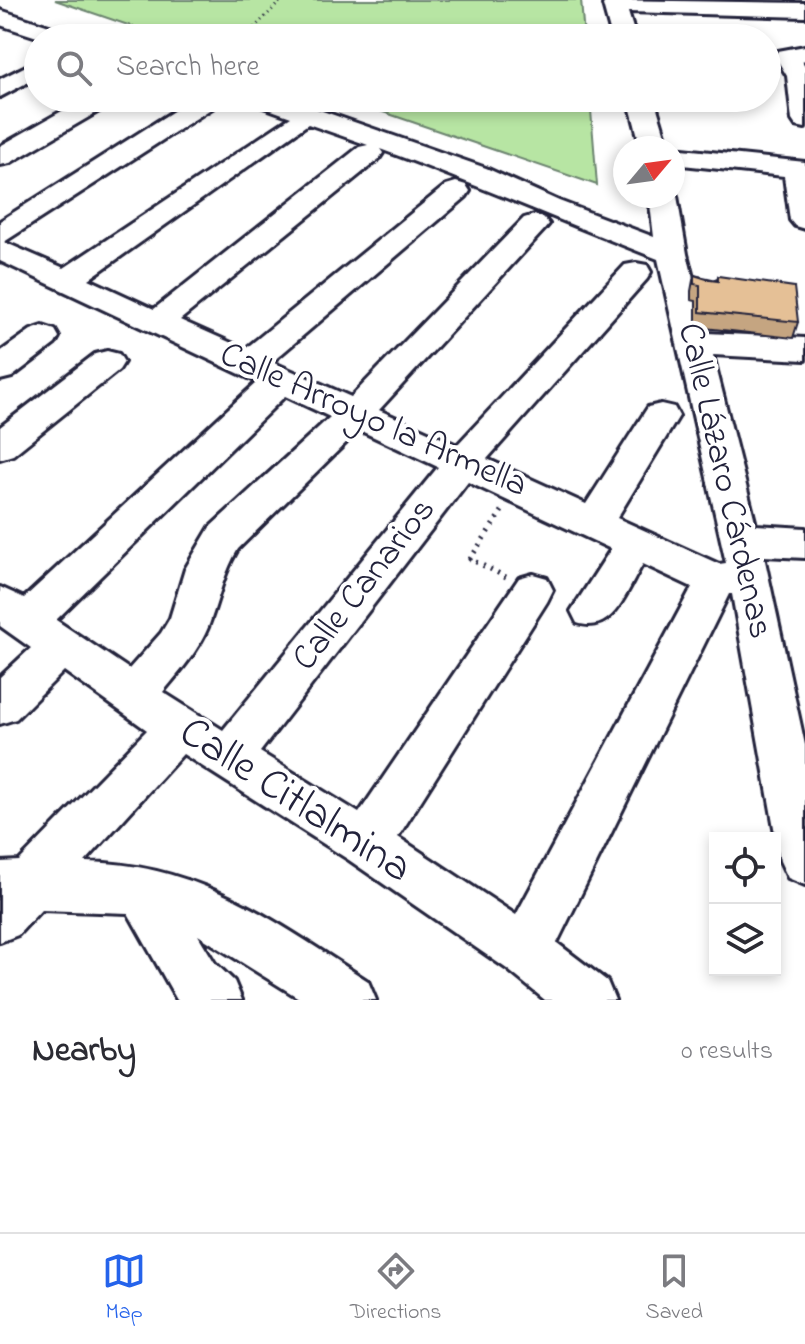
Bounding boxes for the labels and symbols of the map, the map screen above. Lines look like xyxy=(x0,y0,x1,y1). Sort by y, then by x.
north arrow xyxy=(613,136,685,208)
street label: Calle Lázaro Cárdenas xyxy=(662,318,786,644)
street label: Calle Arroyo la Armella xyxy=(211,329,535,513)
street label: Calle Canarios xyxy=(280,487,450,683)
street label: Calle Citlalmina xyxy=(166,702,424,900)

